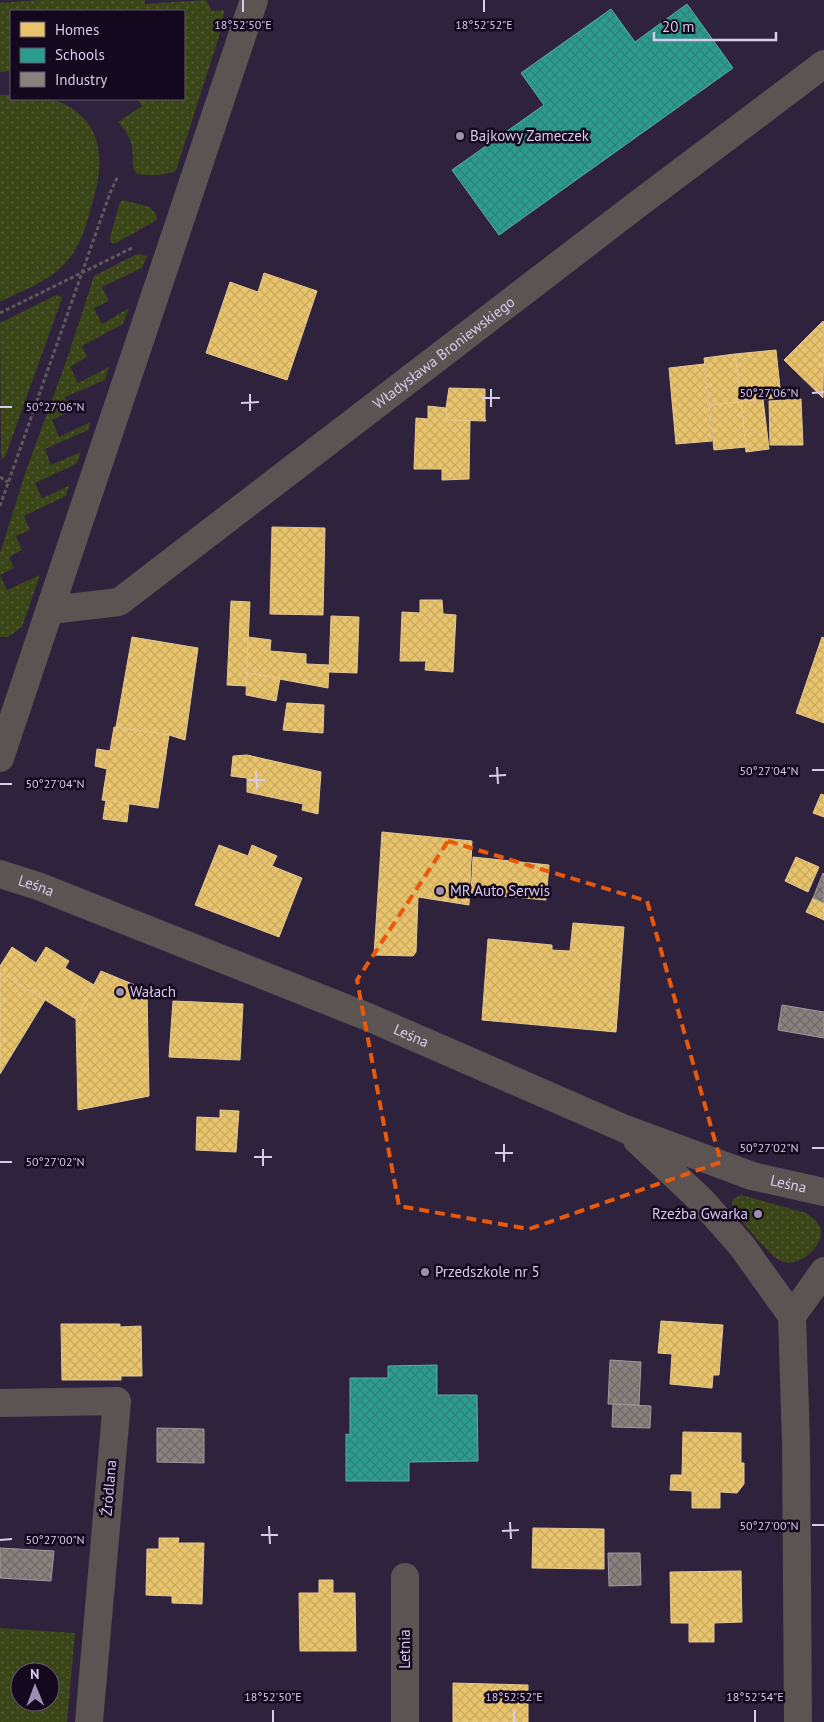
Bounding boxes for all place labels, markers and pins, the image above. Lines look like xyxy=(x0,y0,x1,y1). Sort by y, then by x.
place label: Bajkowy Zameczek xyxy=(470,126,590,145)
marker: Bajkowy Zameczek xyxy=(454,130,466,142)
place label: MR Auto Serwis xyxy=(450,881,550,900)
marker: MR Auto Serwis xyxy=(434,885,446,897)
place label: Wałach xyxy=(130,982,176,1001)
marker: Wałach xyxy=(114,986,126,998)
place label: Rzeźba Gwarka xyxy=(652,1204,748,1223)
marker: Rzeźba Gwarka xyxy=(752,1208,764,1220)
place label: Przedszkole nr 5 xyxy=(435,1262,540,1281)
marker: Przedszkole nr 5 xyxy=(419,1266,431,1278)

